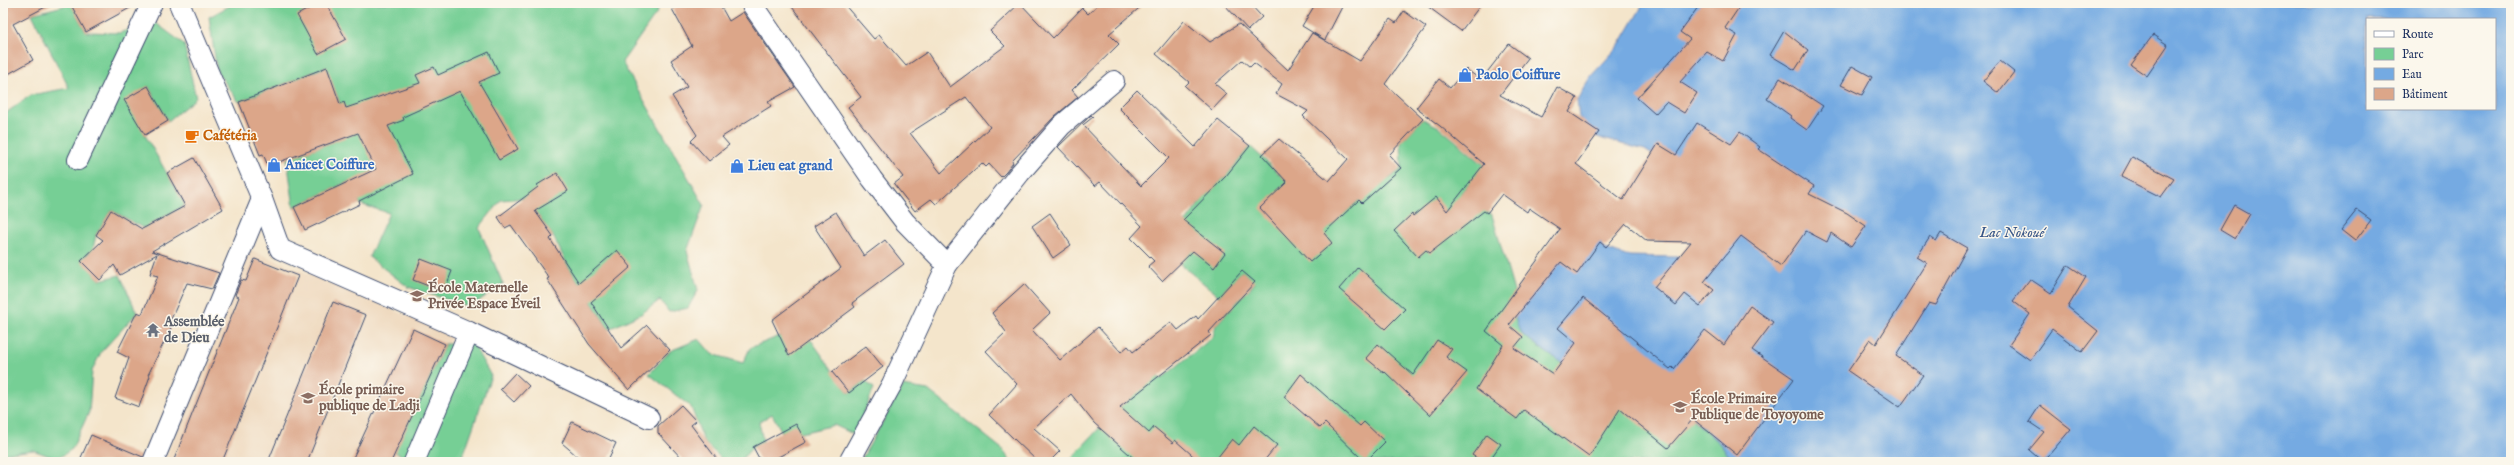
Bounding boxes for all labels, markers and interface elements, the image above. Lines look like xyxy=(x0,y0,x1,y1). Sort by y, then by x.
legend xyxy=(2366,18,2496,110)
text: Route xyxy=(2402,27,2434,42)
text: Parc xyxy=(2402,47,2424,62)
place label: Paolo Coiffure xyxy=(1476,66,1561,84)
shop icon: Paolo Coiffure xyxy=(1457,67,1473,83)
text: Eau xyxy=(2402,67,2422,82)
text: Bâtiment xyxy=(2402,87,2448,102)
place label: Cafétéria xyxy=(203,127,258,145)
cafe icon: Cafétéria xyxy=(184,128,200,144)
place label: Anicet Coiffure xyxy=(284,156,375,174)
shop icon: Anicet Coiffure xyxy=(266,157,282,173)
place label: Lieu eat grand xyxy=(748,157,833,175)
shop icon: Lieu eat grand xyxy=(729,158,745,174)
water label: Lac Nokoué xyxy=(1978,223,2048,242)
place label: École Maternelle Privée Espace Éveil xyxy=(428,278,542,313)
school or university icon: École Maternelle Privée Espace Éveil xyxy=(409,288,425,304)
place label: Assemblée de Dieu xyxy=(163,313,225,347)
temple icon: Assemblée de Dieu xyxy=(145,322,161,338)
place label: École primaire publique de Ladji xyxy=(318,380,420,415)
place label: École Primaire Publique de Toyoyome xyxy=(1691,389,1824,424)
school or university icon: École primaire publique de Ladji xyxy=(300,390,316,406)
school or university icon: École Primaire Publique de Toyoyome xyxy=(1672,399,1688,415)

